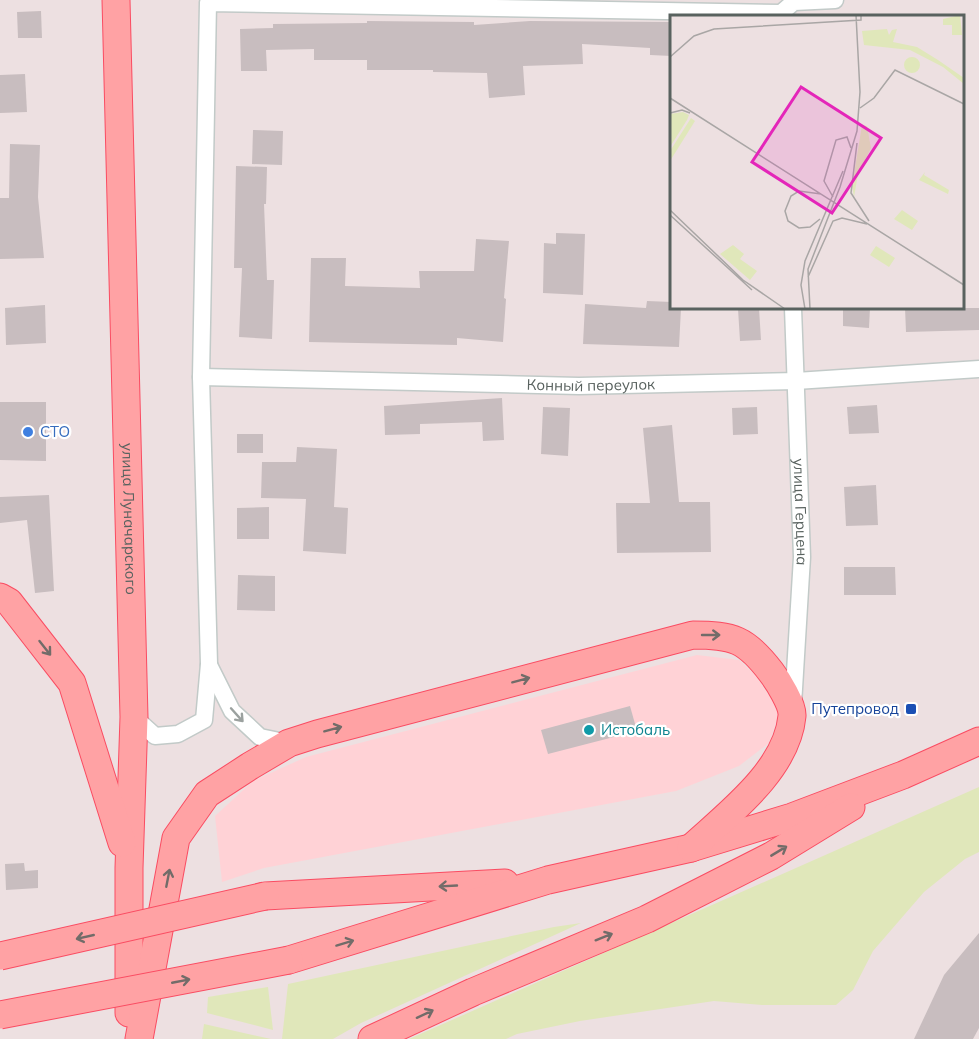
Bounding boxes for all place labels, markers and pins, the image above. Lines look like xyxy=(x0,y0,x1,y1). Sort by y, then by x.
place label: СТО xyxy=(40,422,70,441)
marker: СТО xyxy=(21,425,35,439)
place label: Путепровод xyxy=(811,699,899,718)
marker: Путепровод xyxy=(904,702,918,716)
place label: Истобаль xyxy=(601,720,670,739)
marker: Истобаль xyxy=(582,723,596,737)

